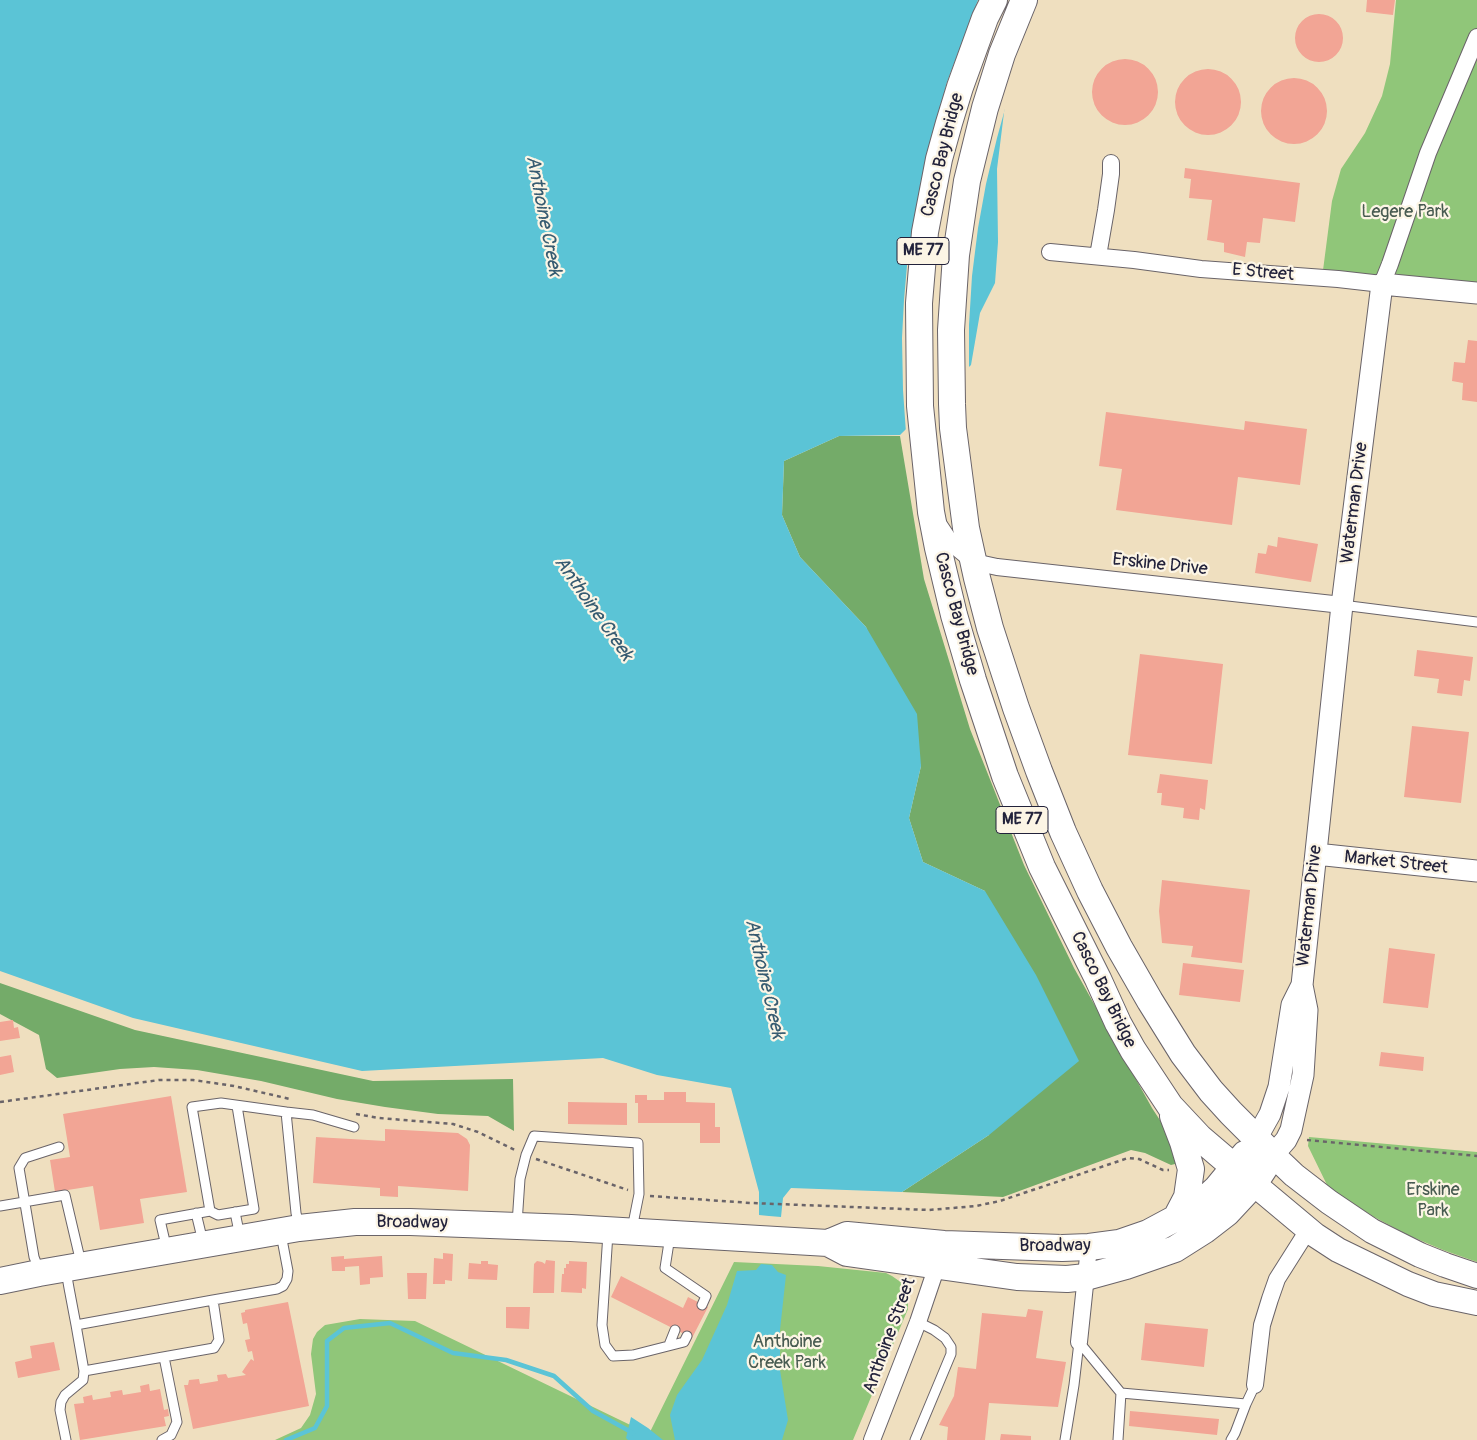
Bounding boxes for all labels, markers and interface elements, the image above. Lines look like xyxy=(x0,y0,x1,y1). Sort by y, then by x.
street label: Casco Bay Bridge xyxy=(917,91,969,219)
water label: Anthoine Creek xyxy=(520,154,566,278)
park label: Legere Park xyxy=(1361,201,1449,223)
road number: ME 77 xyxy=(897,238,949,264)
street label: E Street xyxy=(1231,260,1295,286)
street label: Waterman Drive xyxy=(1337,441,1373,565)
street label: Erskine Drive xyxy=(1111,549,1209,581)
street label: Casco Bay Bridge xyxy=(929,550,983,678)
water label: Anthoine Creek xyxy=(549,553,637,665)
road number: ME 77 xyxy=(996,806,1048,834)
street label: Waterman Drive xyxy=(1293,844,1327,968)
street label: Market Street xyxy=(1343,847,1449,879)
water label: Anthoine Creek xyxy=(739,917,789,1041)
street label: Casco Bay Bridge xyxy=(1065,928,1141,1052)
park label: Erskine Park xyxy=(1406,1179,1460,1222)
street label: Broadway xyxy=(376,1212,448,1234)
street label: Broadway xyxy=(1019,1235,1091,1257)
street label: Anthoine Street xyxy=(859,1275,921,1397)
park label: Anthoine Creek Park xyxy=(748,1331,826,1374)

